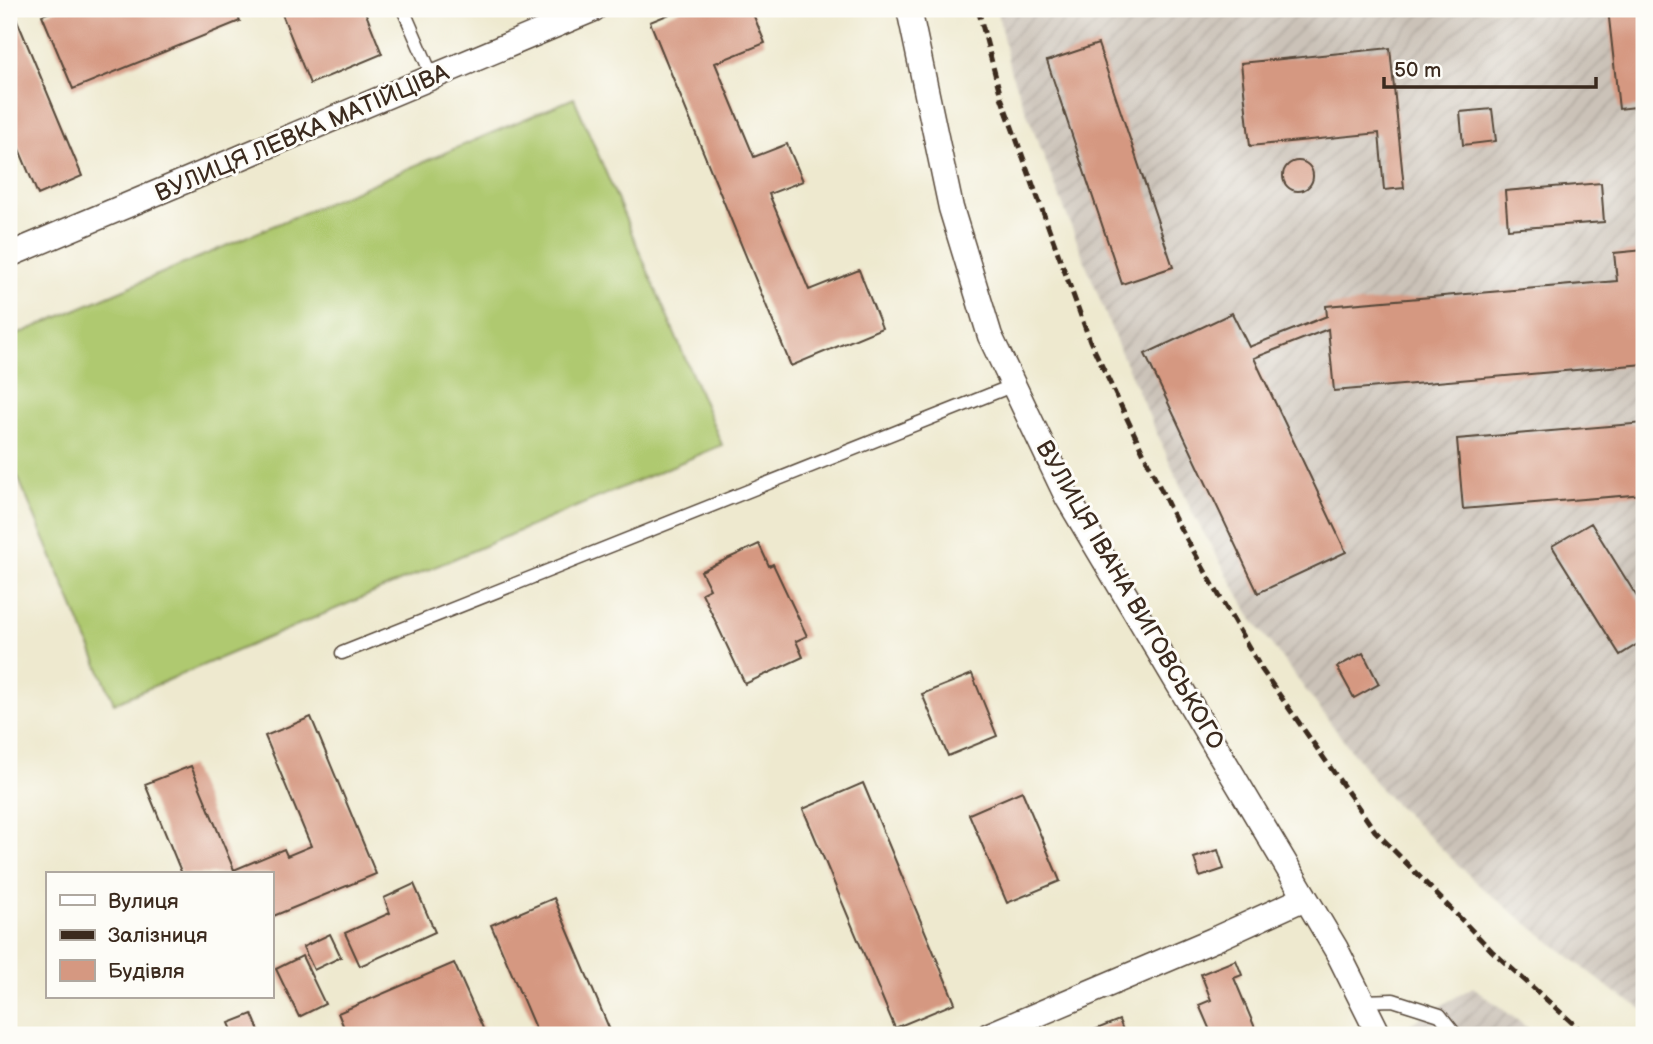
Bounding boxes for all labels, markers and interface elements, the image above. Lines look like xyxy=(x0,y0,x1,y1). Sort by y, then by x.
scale bar xyxy=(1384,46,1595,90)
street label: ВУЛИЦЯ ЛЕВКА МАТІЙЦІВА xyxy=(151,58,454,208)
text: 50 m xyxy=(1394,58,1441,83)
street label: ВУЛИЦЯ ІВАНА ВИГОВСЬКОГО xyxy=(1029,435,1231,755)
legend xyxy=(46,872,273,998)
text: Вулиця xyxy=(108,889,179,914)
text: Залізниця xyxy=(108,923,208,948)
text: Будівля xyxy=(108,959,185,984)

